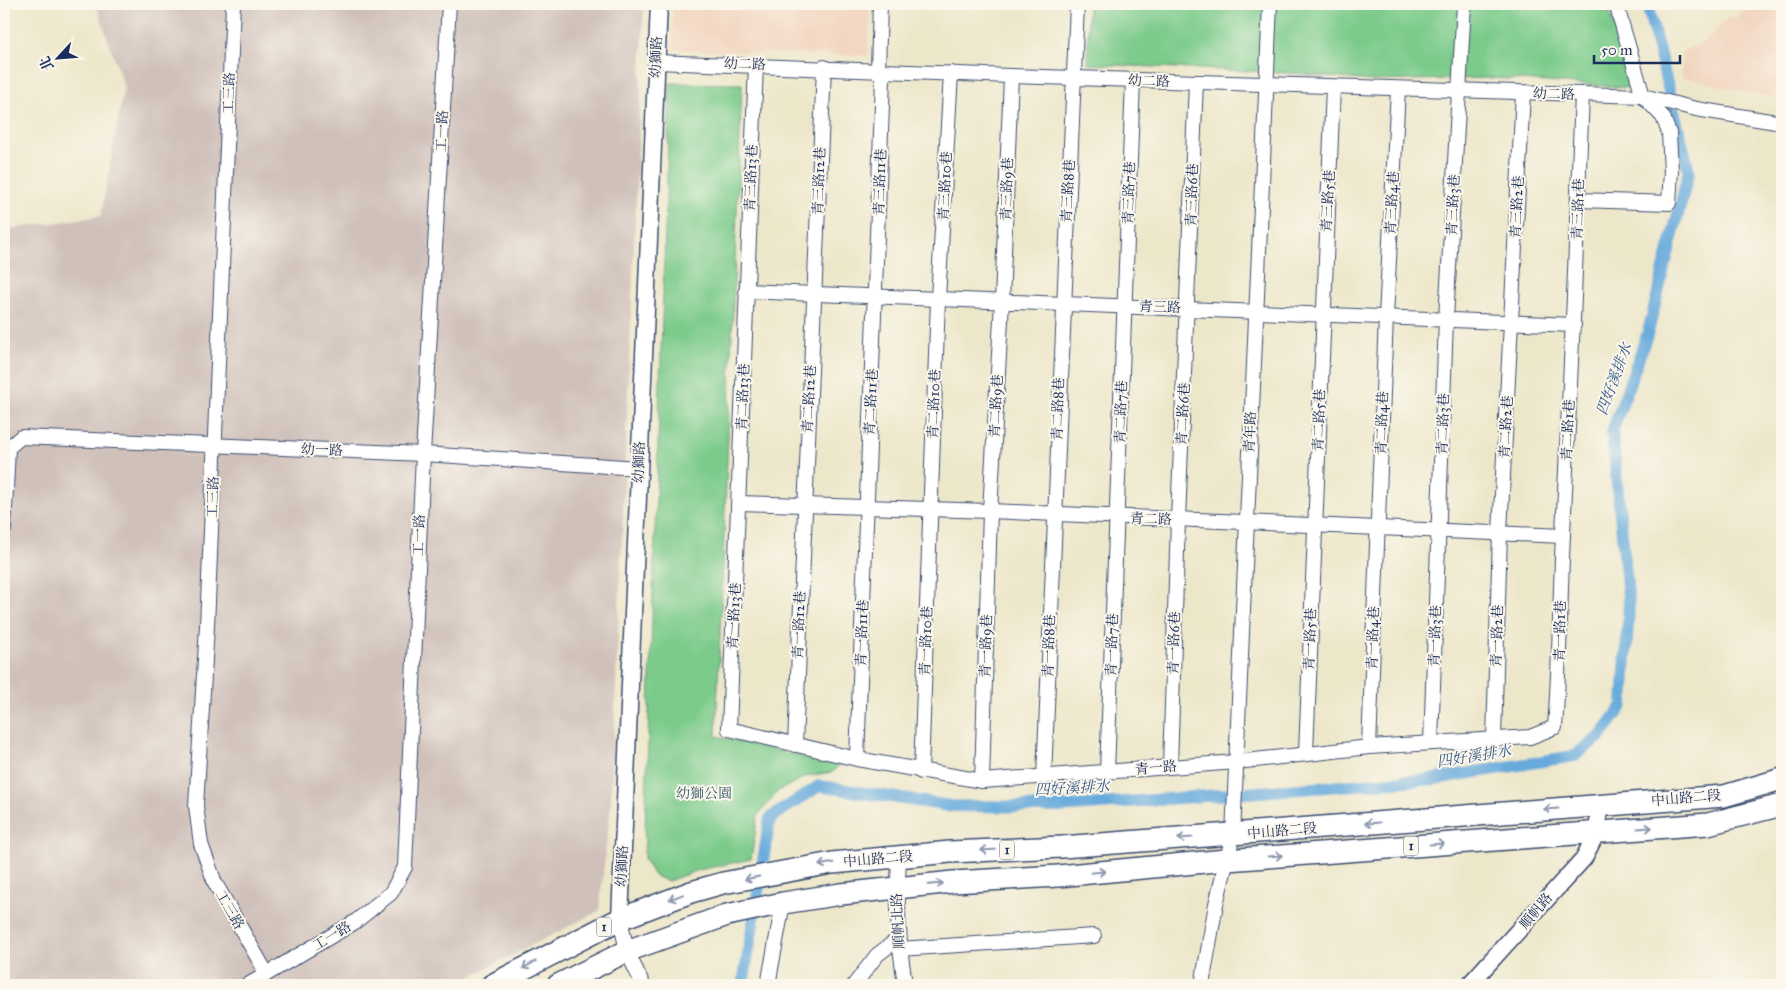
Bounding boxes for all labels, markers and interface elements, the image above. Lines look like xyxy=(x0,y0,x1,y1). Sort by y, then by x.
north arrow xyxy=(32,32,82,82)
scale bar xyxy=(1594,32,1680,64)
street label: 幼獅路 xyxy=(646,36,666,78)
text: 50 m xyxy=(1601,41,1633,59)
text: 北 xyxy=(36,53,57,73)
street label: 幼二路 xyxy=(724,55,766,73)
street label: 工三路 xyxy=(220,72,238,114)
street label: 幼二路 xyxy=(1128,72,1170,90)
street label: 幼二路 xyxy=(1533,85,1575,103)
street label: 工一路 xyxy=(432,110,452,152)
street label: 青三路13巷 xyxy=(741,144,761,212)
street label: 青三路12巷 xyxy=(809,147,829,215)
street label: 青三路11巷 xyxy=(870,148,890,216)
street label: 青三路10巷 xyxy=(935,151,955,221)
street label: 青三路9巷 xyxy=(997,157,1017,221)
street label: 青三路8巷 xyxy=(1058,159,1078,223)
street label: 青三路7巷 xyxy=(1119,161,1139,225)
street label: 青三路6巷 xyxy=(1182,163,1202,227)
street label: 青三路5巷 xyxy=(1318,169,1338,233)
street label: 青三路4巷 xyxy=(1382,171,1402,235)
street label: 青三路3巷 xyxy=(1443,174,1463,236)
street label: 青三路2巷 xyxy=(1507,175,1527,239)
street label: 青三路1巷 xyxy=(1568,178,1588,240)
street label: 青三路 xyxy=(1139,298,1181,316)
water label: 四好溪排水 xyxy=(1593,339,1636,417)
street label: 青二路13巷 xyxy=(733,363,753,431)
street label: 青二路12巷 xyxy=(799,364,819,434)
street label: 青二路11巷 xyxy=(861,368,881,436)
street label: 青二路10巷 xyxy=(924,369,944,439)
street label: 青二路9巷 xyxy=(986,374,1006,438)
street label: 青二路8巷 xyxy=(1048,377,1068,441)
street label: 青二路7巷 xyxy=(1111,380,1131,444)
street label: 青二路6巷 xyxy=(1173,382,1193,446)
street label: 青二路5巷 xyxy=(1309,388,1329,452)
street label: 青二路4巷 xyxy=(1372,391,1392,455)
street label: 青二路3巷 xyxy=(1433,393,1453,455)
street label: 青二路2巷 xyxy=(1496,395,1516,459)
street label: 青二路1巷 xyxy=(1558,399,1578,461)
street label: 青年路 xyxy=(1240,411,1260,453)
street label: 幼一路 xyxy=(301,441,343,459)
street label: 幼獅路 xyxy=(630,441,648,483)
street label: 工三路 xyxy=(204,476,222,518)
street label: 青二路 xyxy=(1130,510,1172,528)
street label: 工一路 xyxy=(410,514,428,556)
street label: 青一路13巷 xyxy=(724,582,744,650)
street label: 青一路12巷 xyxy=(789,591,809,659)
street label: 青一路11巷 xyxy=(852,599,872,667)
street label: 青一路1巷 xyxy=(1551,600,1569,662)
street label: 青一路2巷 xyxy=(1487,604,1507,668)
street label: 青一路3巷 xyxy=(1425,605,1445,667)
street label: 青一路10巷 xyxy=(916,606,936,676)
street label: 青一路4巷 xyxy=(1363,606,1383,670)
street label: 青一路5巷 xyxy=(1300,607,1320,671)
street label: 青一路6巷 xyxy=(1164,611,1184,675)
street label: 青一路7巷 xyxy=(1102,613,1122,677)
street label: 青一路9巷 xyxy=(976,614,996,678)
street label: 青一路8巷 xyxy=(1039,614,1059,678)
water label: 四好溪排水 xyxy=(1436,741,1514,771)
street label: 青一路 xyxy=(1134,758,1178,778)
water label: 四好溪排水 xyxy=(1034,777,1112,799)
park label: 幼獅公園 xyxy=(676,785,732,802)
street label: 中山路二段 xyxy=(1650,786,1722,810)
one-way arrow xyxy=(1544,805,1560,814)
street label: 中山路二段 xyxy=(1246,819,1318,843)
one-way arrow xyxy=(1364,819,1380,828)
one-way arrow xyxy=(1637,823,1653,833)
one-way arrow xyxy=(1177,834,1193,843)
road number: 1 xyxy=(1404,836,1418,856)
one-way arrow xyxy=(1429,839,1445,849)
road number: 1 xyxy=(1000,840,1014,860)
street label: 幼獅路 xyxy=(612,845,632,887)
one-way arrow xyxy=(980,846,996,855)
street label: 中山路二段 xyxy=(842,847,914,871)
one-way arrow xyxy=(1267,852,1283,861)
one-way arrow xyxy=(818,860,834,870)
one-way arrow xyxy=(1089,867,1105,877)
one-way arrow xyxy=(744,873,760,883)
one-way arrow xyxy=(927,879,943,888)
street label: 工三路 xyxy=(212,888,248,932)
street label: 順帆路 xyxy=(1516,889,1556,933)
one-way arrow xyxy=(669,893,684,903)
street label: 順帆北路 xyxy=(888,893,908,949)
street label: 工一路 xyxy=(310,918,354,954)
road number: 1 xyxy=(596,918,612,936)
one-way arrow xyxy=(522,961,537,970)

